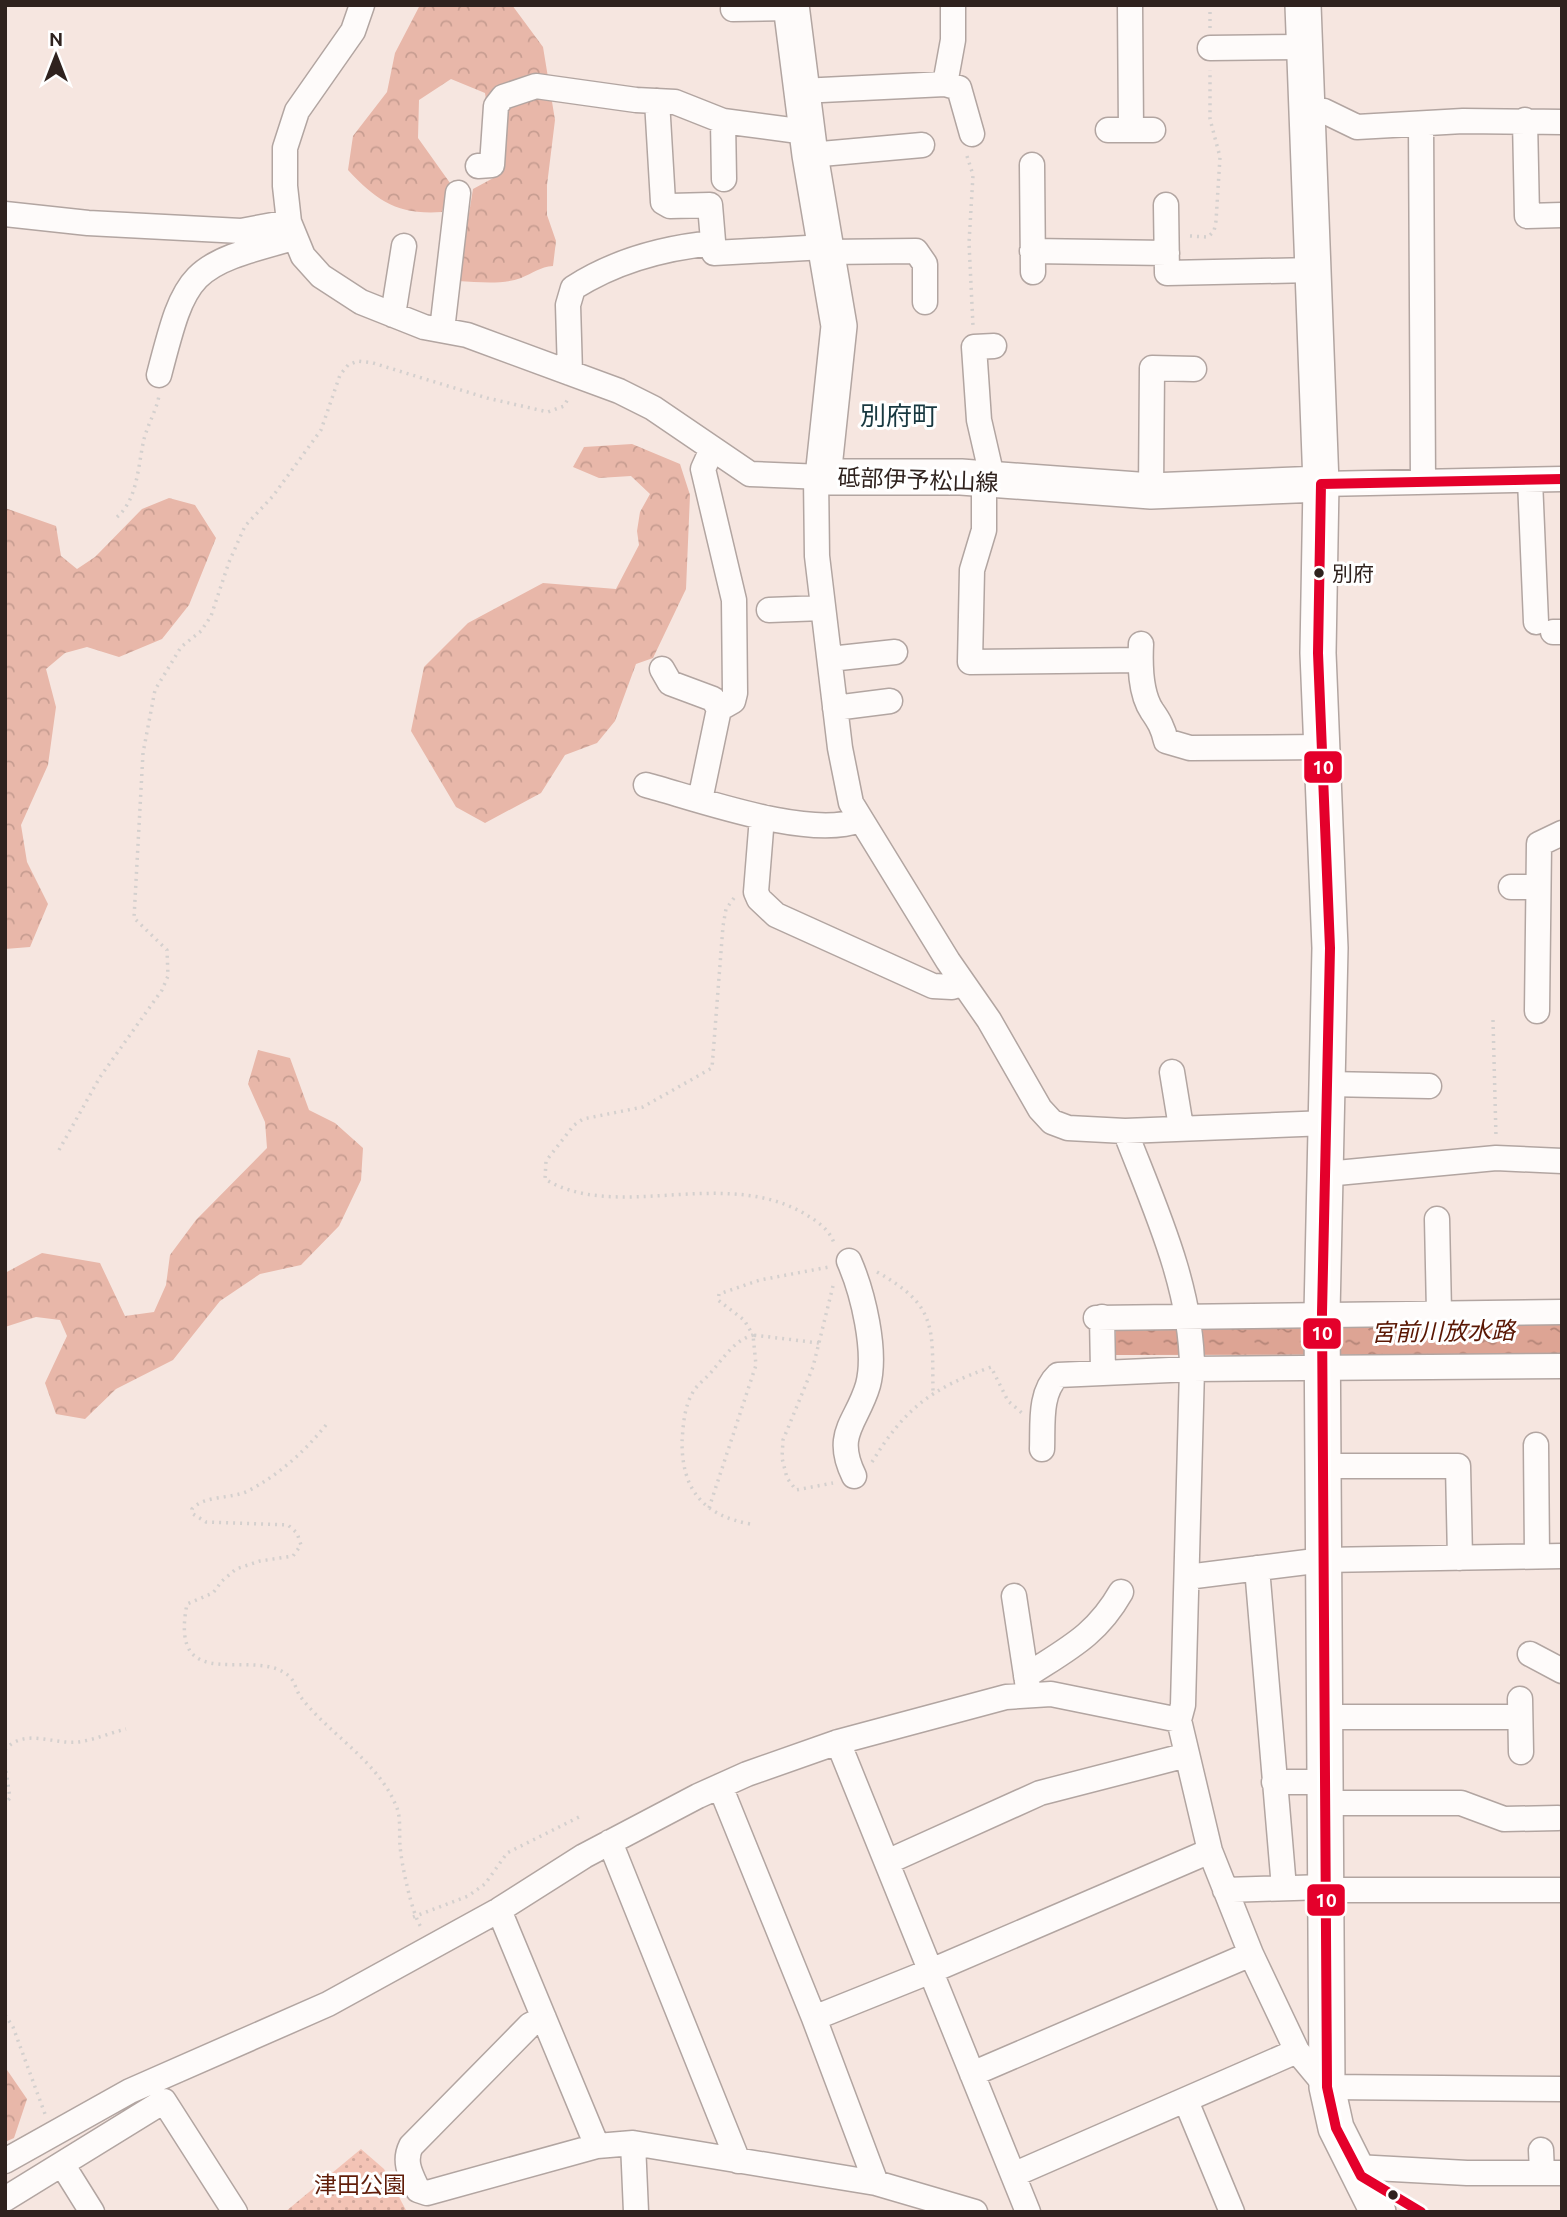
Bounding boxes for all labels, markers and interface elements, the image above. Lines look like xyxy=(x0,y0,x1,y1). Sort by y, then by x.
north arrow xyxy=(21,21,91,91)
text: N xyxy=(49,28,63,50)
district label: 別府町 xyxy=(860,401,938,430)
street label: 砥部伊予松山線 xyxy=(837,464,999,495)
place label: 別府 xyxy=(1332,561,1374,585)
marker: 別府 xyxy=(1312,566,1326,580)
line badge: 10 xyxy=(1303,750,1343,784)
text: 10 xyxy=(1312,756,1334,778)
line badge: 10 xyxy=(1302,1317,1342,1350)
water label: 宮前川放水路 xyxy=(1371,1317,1517,1346)
text: 10 xyxy=(1311,1322,1333,1344)
line badge: 10 xyxy=(1306,1883,1346,1917)
text: 10 xyxy=(1315,1889,1337,1911)
park label: 津田公園 xyxy=(314,2172,406,2197)
unlabelled marker xyxy=(1386,2188,1400,2202)

